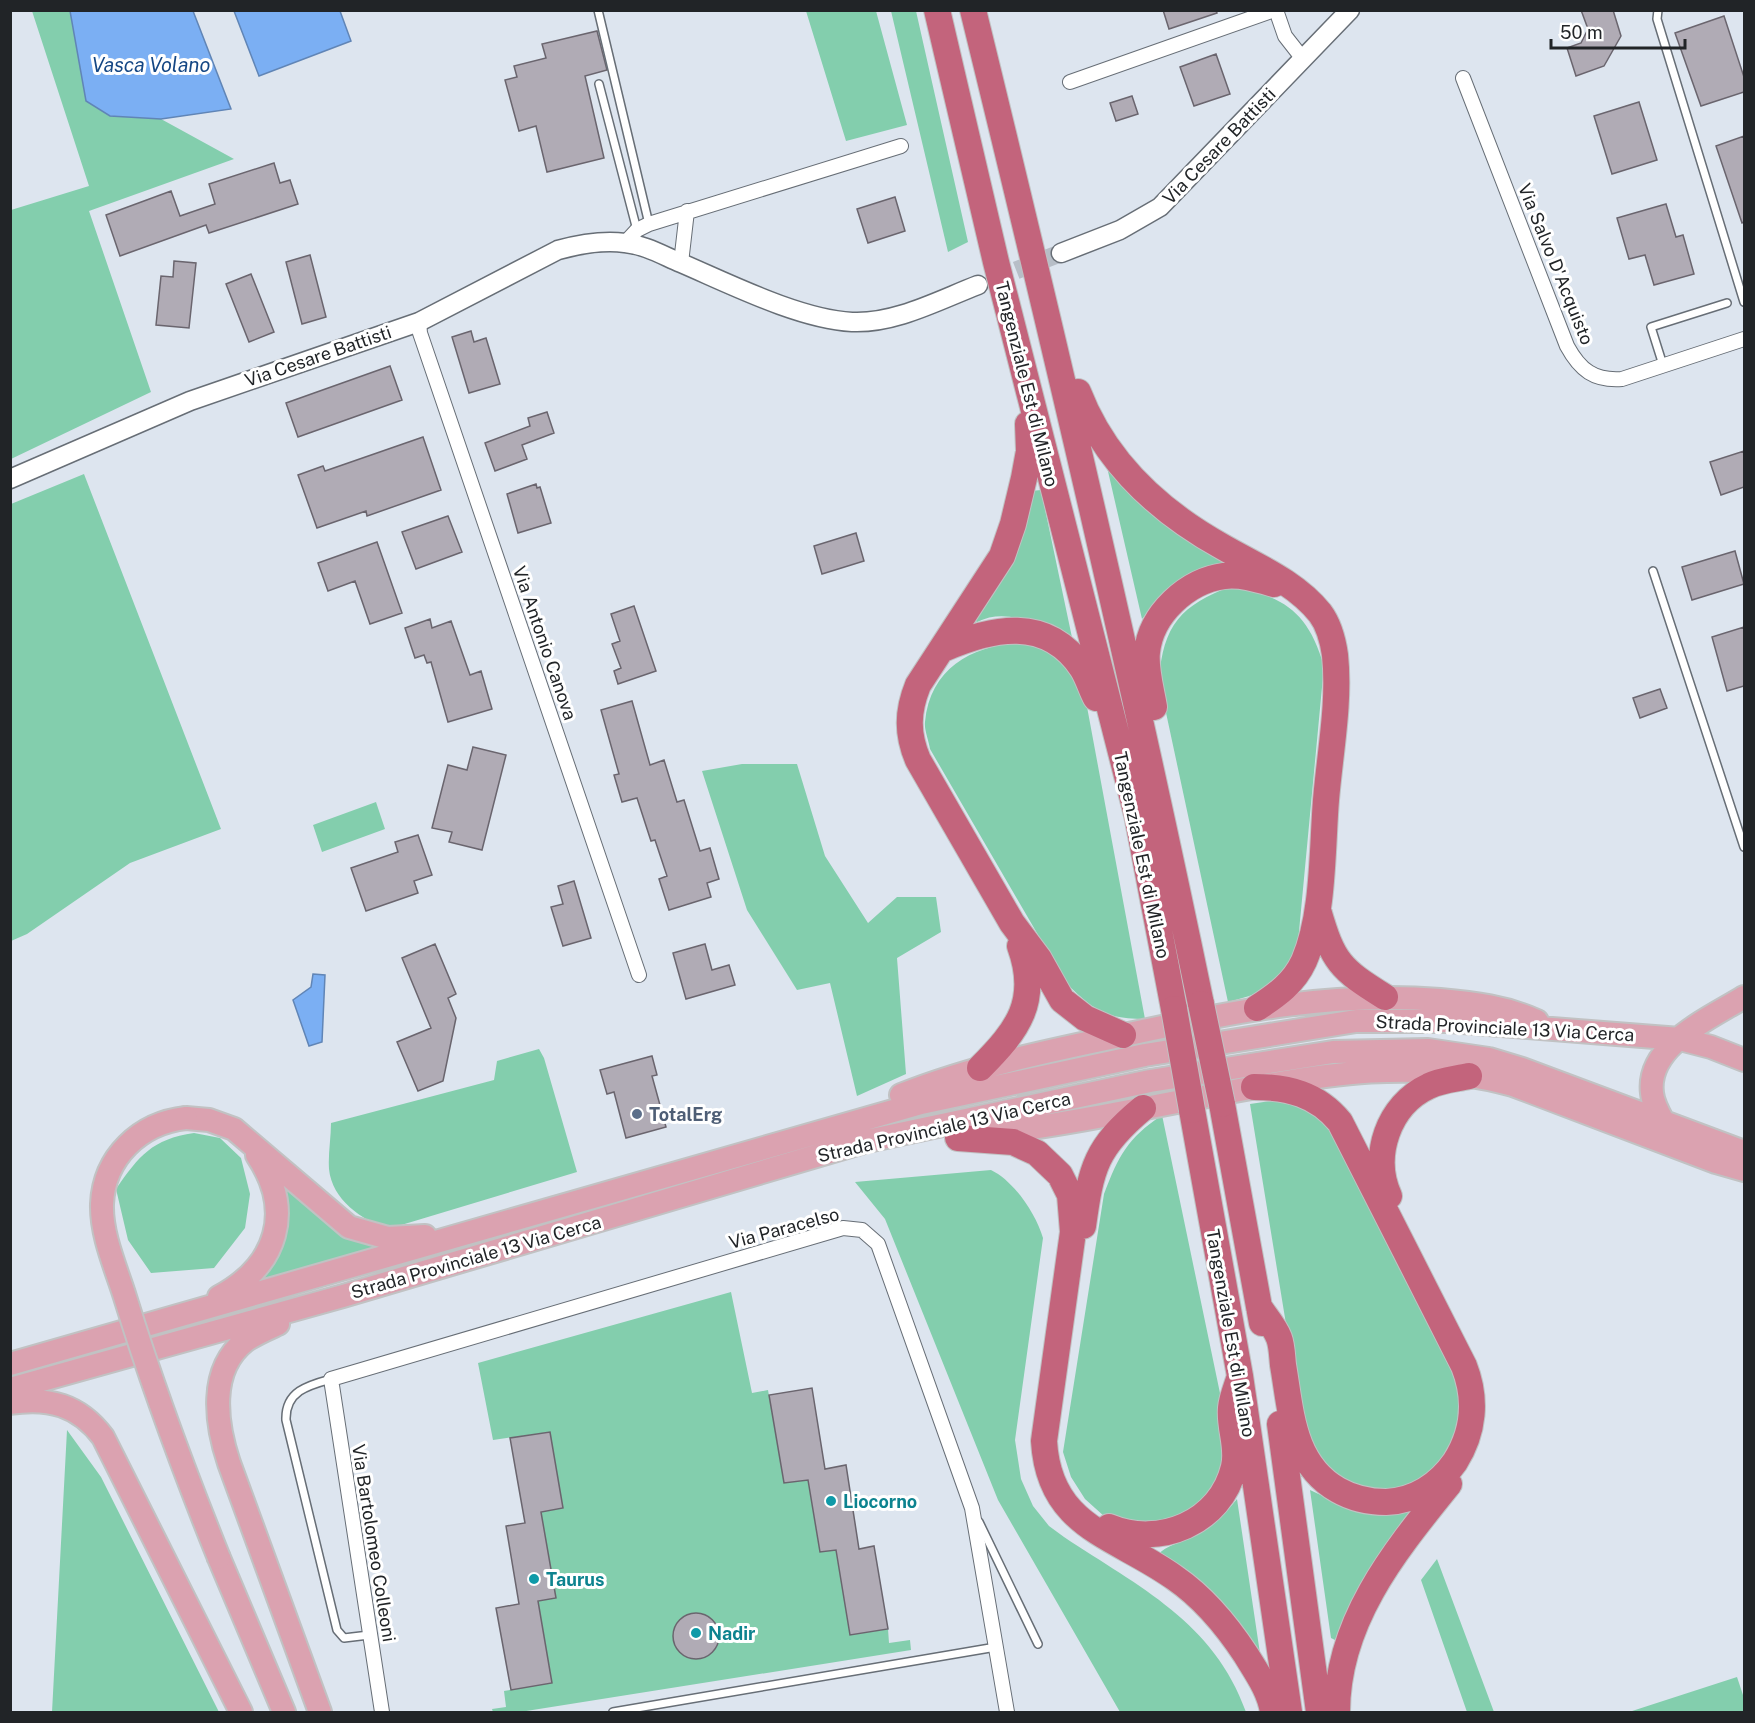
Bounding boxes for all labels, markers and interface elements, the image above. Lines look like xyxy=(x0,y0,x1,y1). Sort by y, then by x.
scale bar xyxy=(1551,12,1684,50)
text: 50 m xyxy=(1560,22,1603,43)
water label: Vasca Volano xyxy=(92,53,210,77)
street label: Via Cesare Battisti xyxy=(1158,84,1280,208)
street label: Via Salvo D'Acquisto xyxy=(1514,180,1598,348)
street label: Tangenziale Est di Milano xyxy=(991,279,1063,489)
street label: Via Cesare Battisti xyxy=(242,321,394,391)
street label: Via Antonio Canova xyxy=(509,563,581,723)
street label: Tangenziale Est di Milano xyxy=(1110,750,1174,960)
street label: Strada Provinciale 13 Via Cerca xyxy=(1375,1011,1635,1045)
street label: Strada Provinciale 13 Via Cerca xyxy=(815,1088,1073,1166)
place label: TotalErg xyxy=(649,1104,722,1125)
marker: TotalErg xyxy=(630,1107,644,1121)
street label: Via Paracelso xyxy=(727,1203,841,1253)
street label: Strada Provinciale 13 Via Cerca xyxy=(349,1211,603,1303)
street label: Tangenziale Est di Milano xyxy=(1202,1227,1260,1439)
street label: Via Bartolomeo Colleoni xyxy=(348,1443,400,1643)
place label: Liocorno xyxy=(843,1491,917,1512)
marker: Liocorno xyxy=(824,1494,838,1508)
place label: Taurus xyxy=(546,1569,605,1590)
marker: Taurus xyxy=(527,1572,541,1586)
place label: Nadir xyxy=(708,1623,756,1644)
marker: Nadir xyxy=(689,1626,703,1640)

